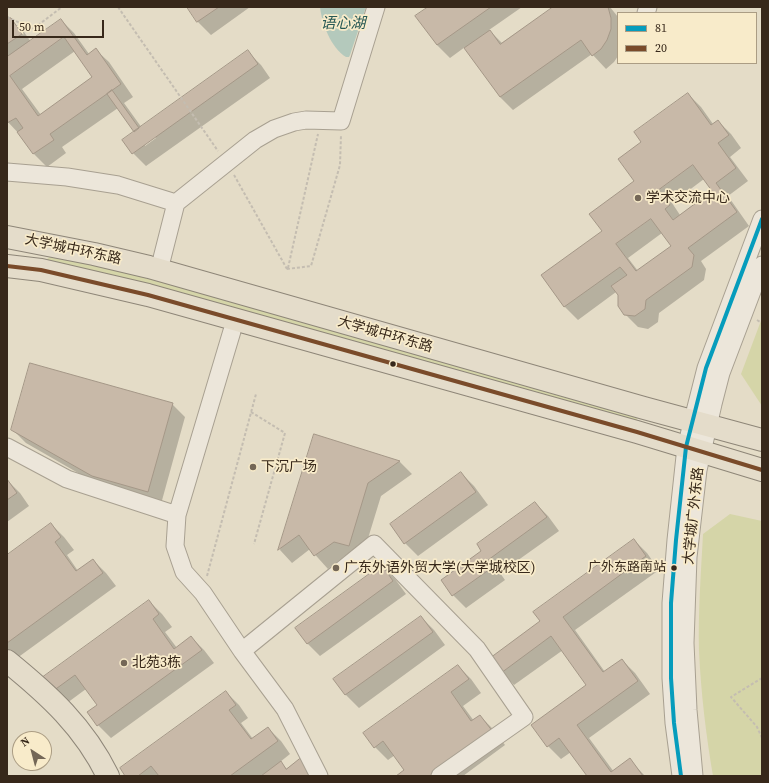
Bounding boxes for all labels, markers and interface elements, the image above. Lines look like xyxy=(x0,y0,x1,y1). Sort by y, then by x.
scale bar xyxy=(14,12,106,38)
legend xyxy=(617,12,757,64)
water label: 语心湖 xyxy=(321,15,365,33)
text: 50 m xyxy=(19,19,45,35)
text: 81 xyxy=(655,20,667,36)
text: 20 xyxy=(655,40,667,56)
place label: 学术交流中心 xyxy=(646,190,730,206)
marker: 学术交流中心 xyxy=(633,193,643,203)
street label: 大学城中环东路 xyxy=(23,232,123,268)
street label: 大学城中环东路 xyxy=(336,313,434,357)
unlabelled marker xyxy=(388,359,398,369)
place label: 下沉广场 xyxy=(261,459,317,475)
marker: 下沉广场 xyxy=(248,462,258,472)
street label: 大学城广外东路 xyxy=(681,466,707,566)
place label: 广东外语外贸大学(大学城校区) xyxy=(344,560,535,576)
place label: 广外东路南站 xyxy=(588,560,666,576)
marker: 广东外语外贸大学(大学城校区) xyxy=(331,563,341,573)
marker: 广外东路南站 xyxy=(669,563,679,573)
place label: 北苑3栋 xyxy=(132,655,181,671)
marker: 北苑3栋 xyxy=(119,658,129,668)
north arrow xyxy=(12,731,52,771)
text: N xyxy=(18,733,33,750)

